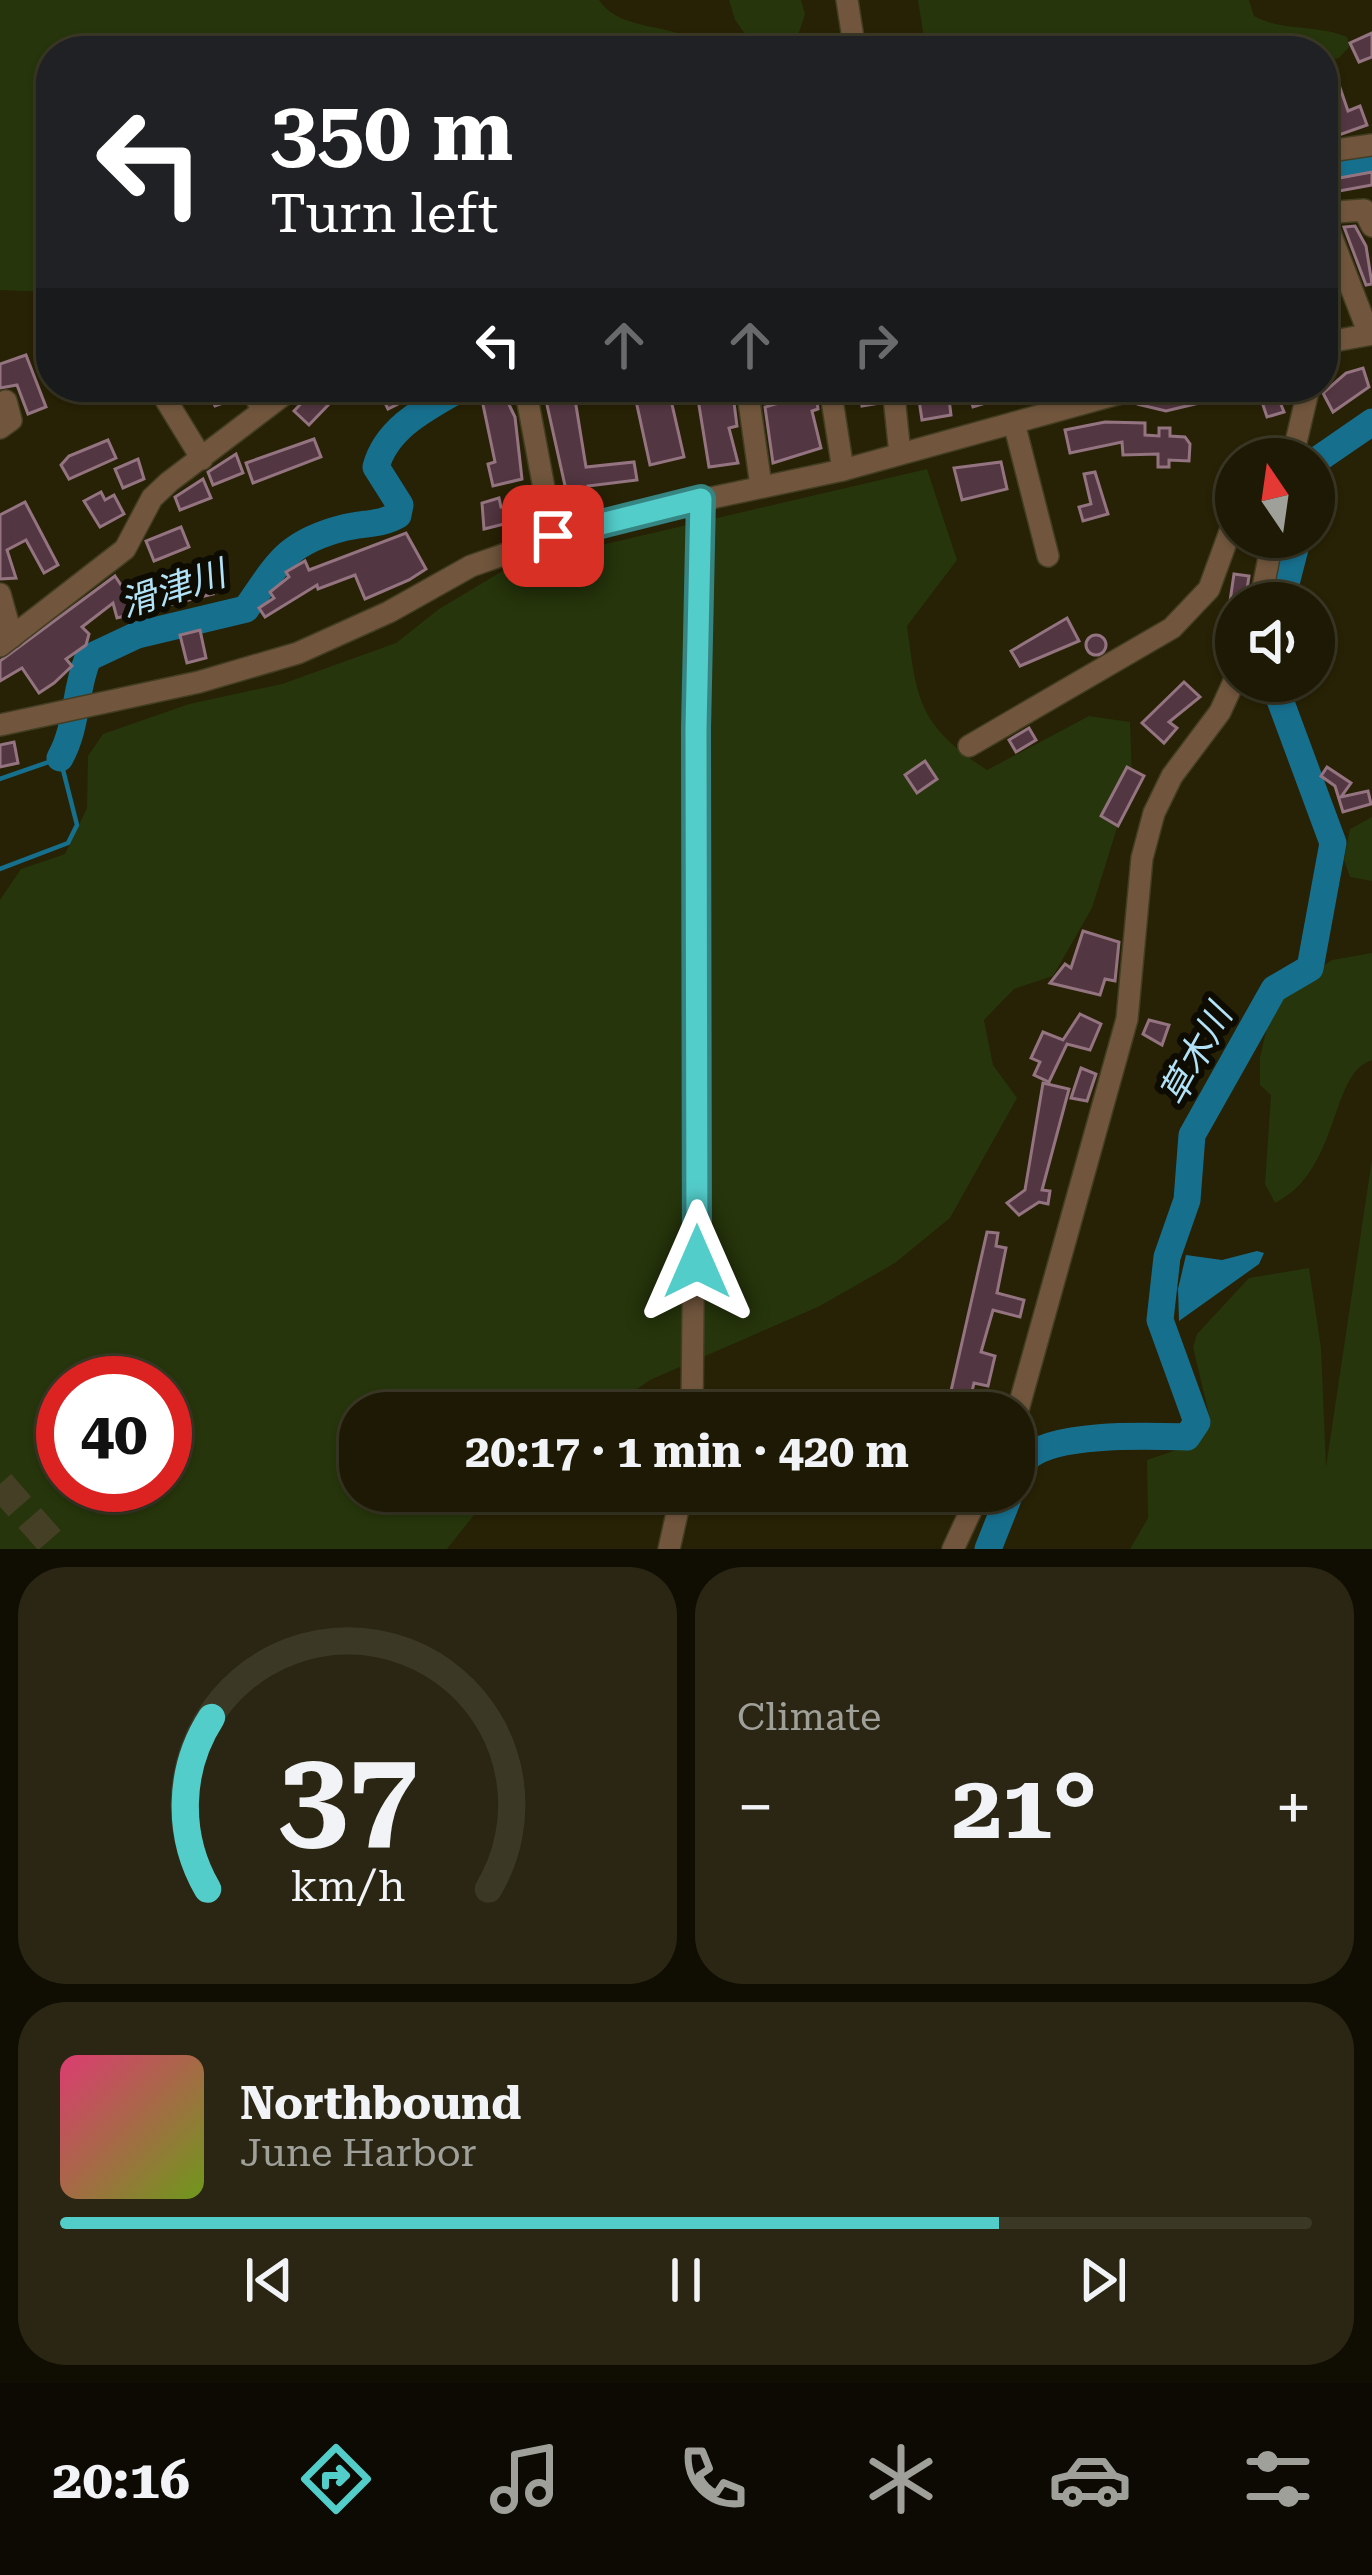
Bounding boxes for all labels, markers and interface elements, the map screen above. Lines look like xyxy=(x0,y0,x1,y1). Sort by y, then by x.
text: 350 m xyxy=(270,82,513,180)
icon: left xyxy=(72,84,228,240)
text: Turn left xyxy=(270,182,498,245)
icon: left xyxy=(465,312,531,378)
icon: ahead xyxy=(591,312,657,378)
icon: ahead xyxy=(717,312,783,378)
icon: right xyxy=(843,312,909,378)
north arrow xyxy=(1215,438,1335,558)
map controls xyxy=(1215,438,1335,702)
pin xyxy=(502,485,604,587)
icon: arrive xyxy=(520,503,586,569)
water label: 滑津川 xyxy=(115,551,235,626)
button: sound xyxy=(1215,582,1335,702)
water label: 草木川 xyxy=(1151,994,1242,1112)
position arrow xyxy=(634,1199,760,1325)
speed limit sign: 40 xyxy=(36,1356,192,1512)
text: 20:17 · 1 min · 420 m xyxy=(465,1425,909,1478)
text: Climate xyxy=(737,1694,881,1740)
text: 37 xyxy=(278,1722,417,1868)
text: 21° xyxy=(952,1755,1097,1860)
text: − xyxy=(737,1769,774,1846)
text: + xyxy=(1275,1769,1312,1846)
text: km/h xyxy=(290,1860,405,1910)
text: Northbound xyxy=(240,2077,521,2130)
text: June Harbor xyxy=(240,2130,477,2176)
icon: previous xyxy=(236,2247,302,2313)
icon: pause xyxy=(653,2247,719,2313)
icon: next xyxy=(1070,2247,1136,2313)
icon: directions xyxy=(294,2437,378,2521)
icon: music xyxy=(483,2437,567,2521)
icon: phone xyxy=(671,2437,755,2521)
icon: climate xyxy=(859,2437,943,2521)
icon: car xyxy=(1048,2437,1132,2521)
icon: filters xyxy=(1236,2437,1320,2521)
text: 20:16 xyxy=(52,2448,190,2511)

